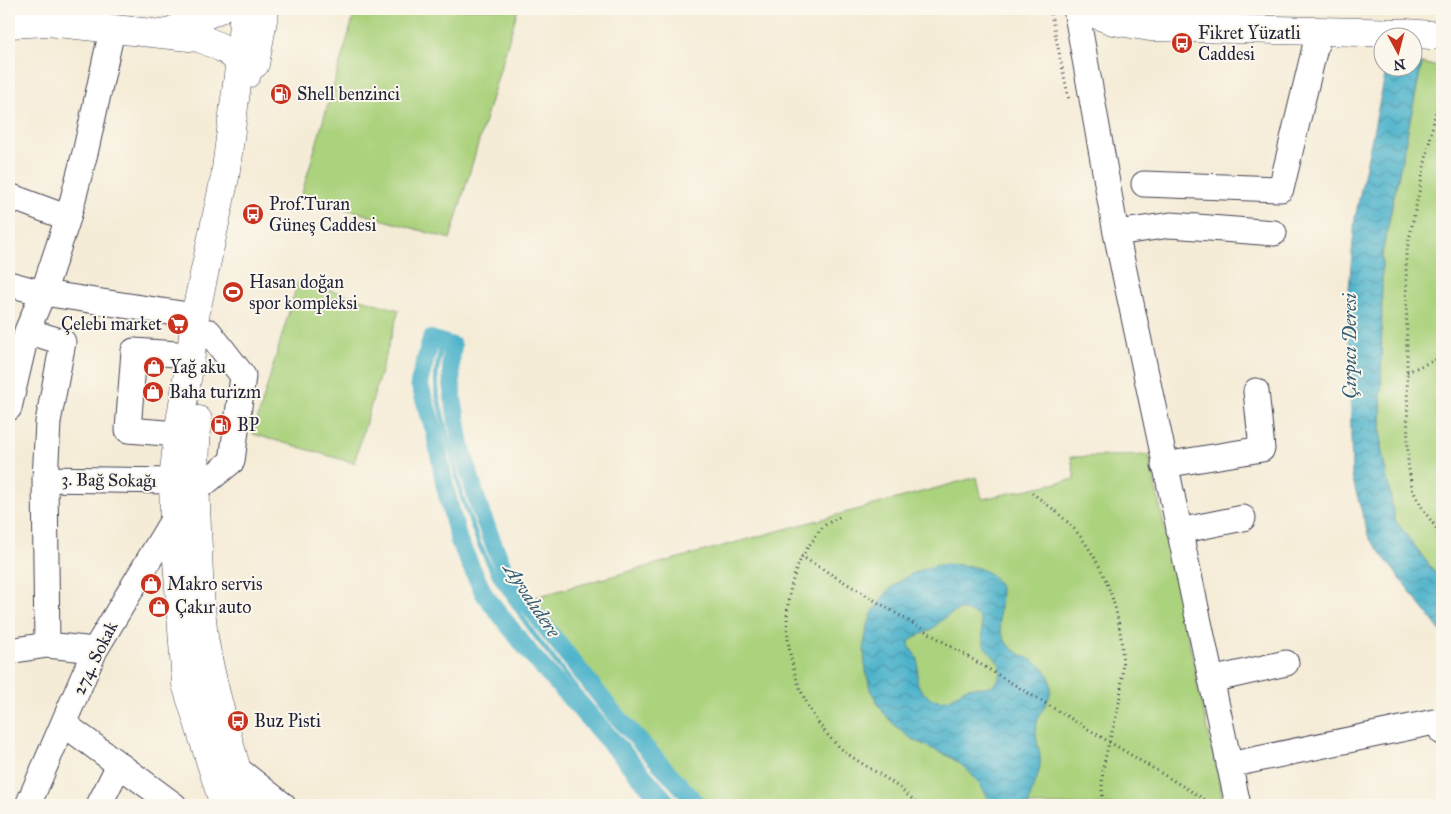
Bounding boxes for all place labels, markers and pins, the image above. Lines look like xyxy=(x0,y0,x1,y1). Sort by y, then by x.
place label: Fikret Yüzatli Caddesi xyxy=(1198,22,1301,65)
bus stop icon: Fikret Yüzatli Caddesi xyxy=(1170,31,1194,55)
fuel station icon: Shell benzinci xyxy=(269,82,293,106)
place label: Shell benzinci xyxy=(297,83,400,105)
place label: Prof.Turan Güneş Caddesi xyxy=(269,193,376,236)
bus stop icon: Prof.Turan Güneş Caddesi xyxy=(241,202,265,226)
place label: Hasan doğan spor kompleksi xyxy=(249,271,358,314)
sports icon: Hasan doğan spor kompleksi xyxy=(221,280,245,304)
supermarket icon: Çelebi market xyxy=(166,312,190,336)
place label: Çelebi market xyxy=(61,313,163,335)
shop icon: Yağ aku xyxy=(142,355,166,379)
place label: Yağ aku xyxy=(170,356,226,379)
shop icon: Baha turizm xyxy=(141,380,165,404)
place label: Baha turizm xyxy=(169,381,261,403)
fuel station icon: BP xyxy=(209,413,233,437)
place label: BP xyxy=(237,414,259,436)
shop icon: Makro servis xyxy=(139,572,163,596)
place label: Makro servis xyxy=(167,573,263,595)
shop icon: Çakır auto xyxy=(147,595,171,619)
place label: Çakır auto xyxy=(175,596,252,618)
bus stop icon: Buz Pisti xyxy=(226,709,250,733)
place label: Buz Pisti xyxy=(254,710,321,732)

